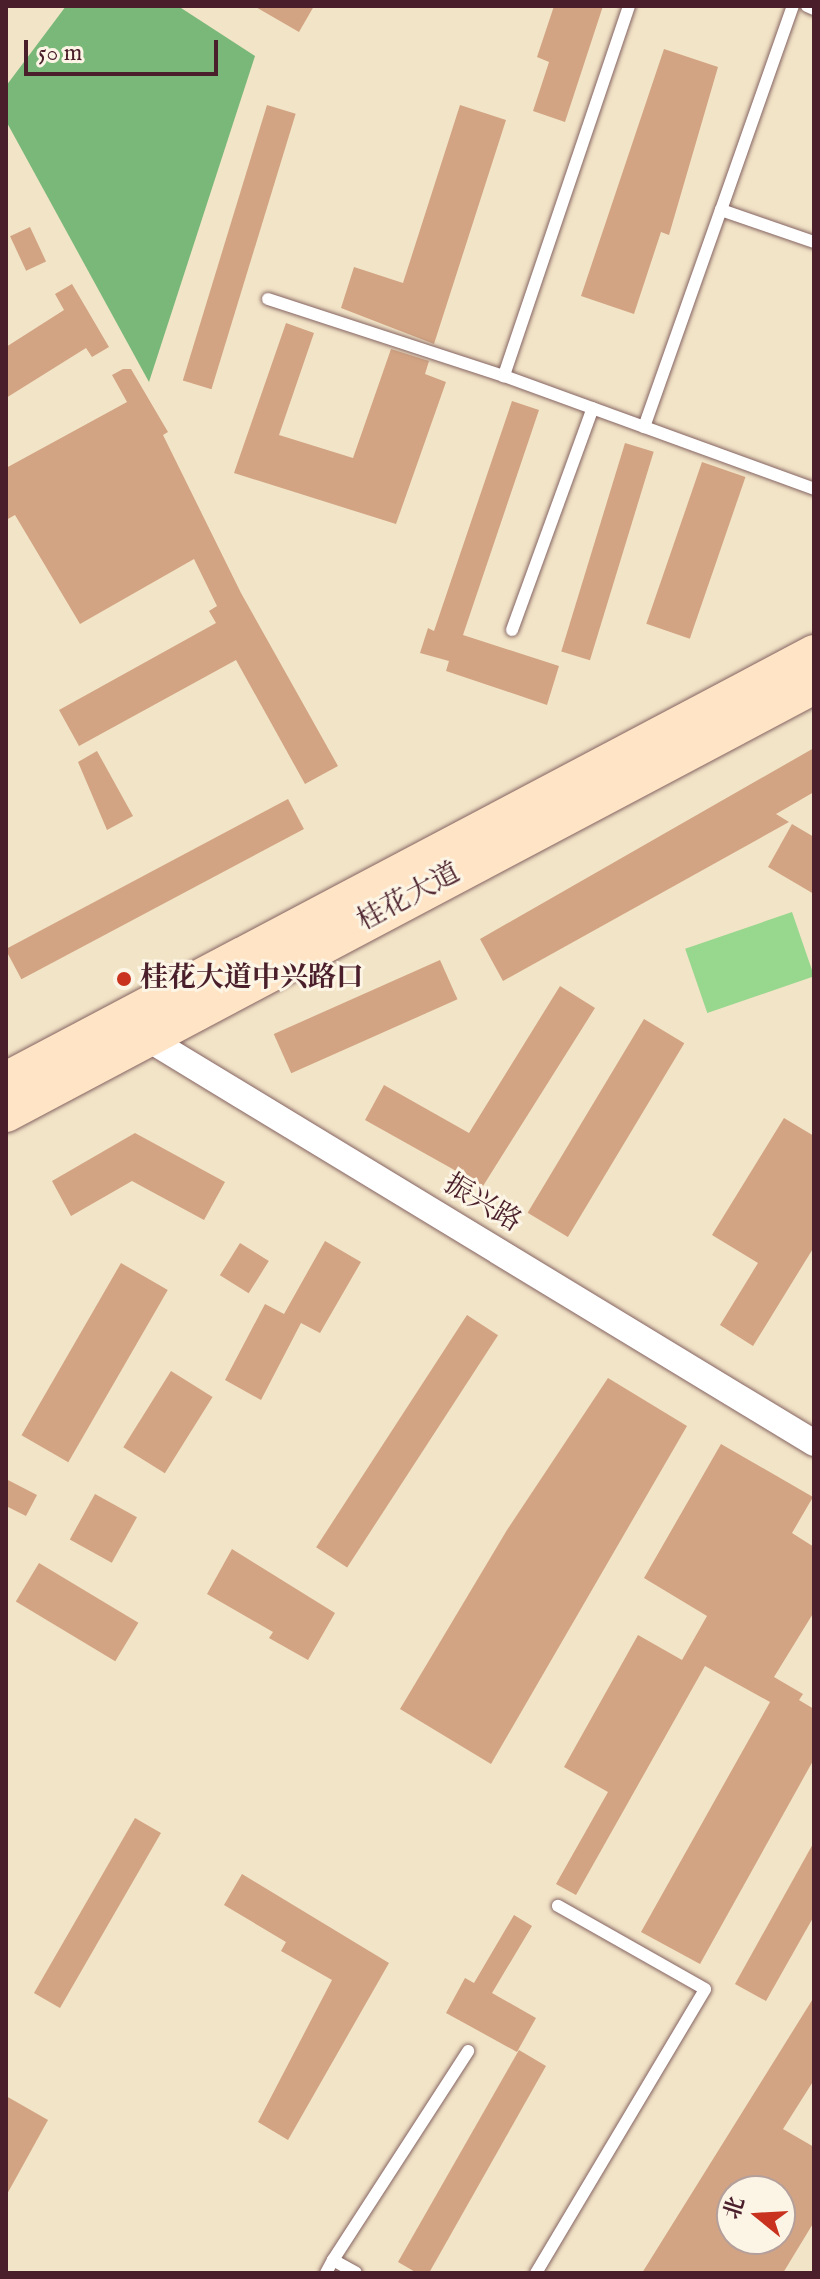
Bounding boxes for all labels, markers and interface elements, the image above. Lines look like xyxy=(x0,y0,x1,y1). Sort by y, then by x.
scale bar xyxy=(28,24,222,74)
text: 50 m xyxy=(38,38,82,69)
street label: 桂花大道 xyxy=(352,857,466,939)
place label: 桂花大道中兴路口 xyxy=(140,962,364,996)
marker: 桂花大道中兴路口 xyxy=(115,970,133,988)
street label: 振兴路 xyxy=(437,1168,527,1240)
north arrow xyxy=(716,2175,796,2255)
text: 北 xyxy=(718,2193,752,2223)

